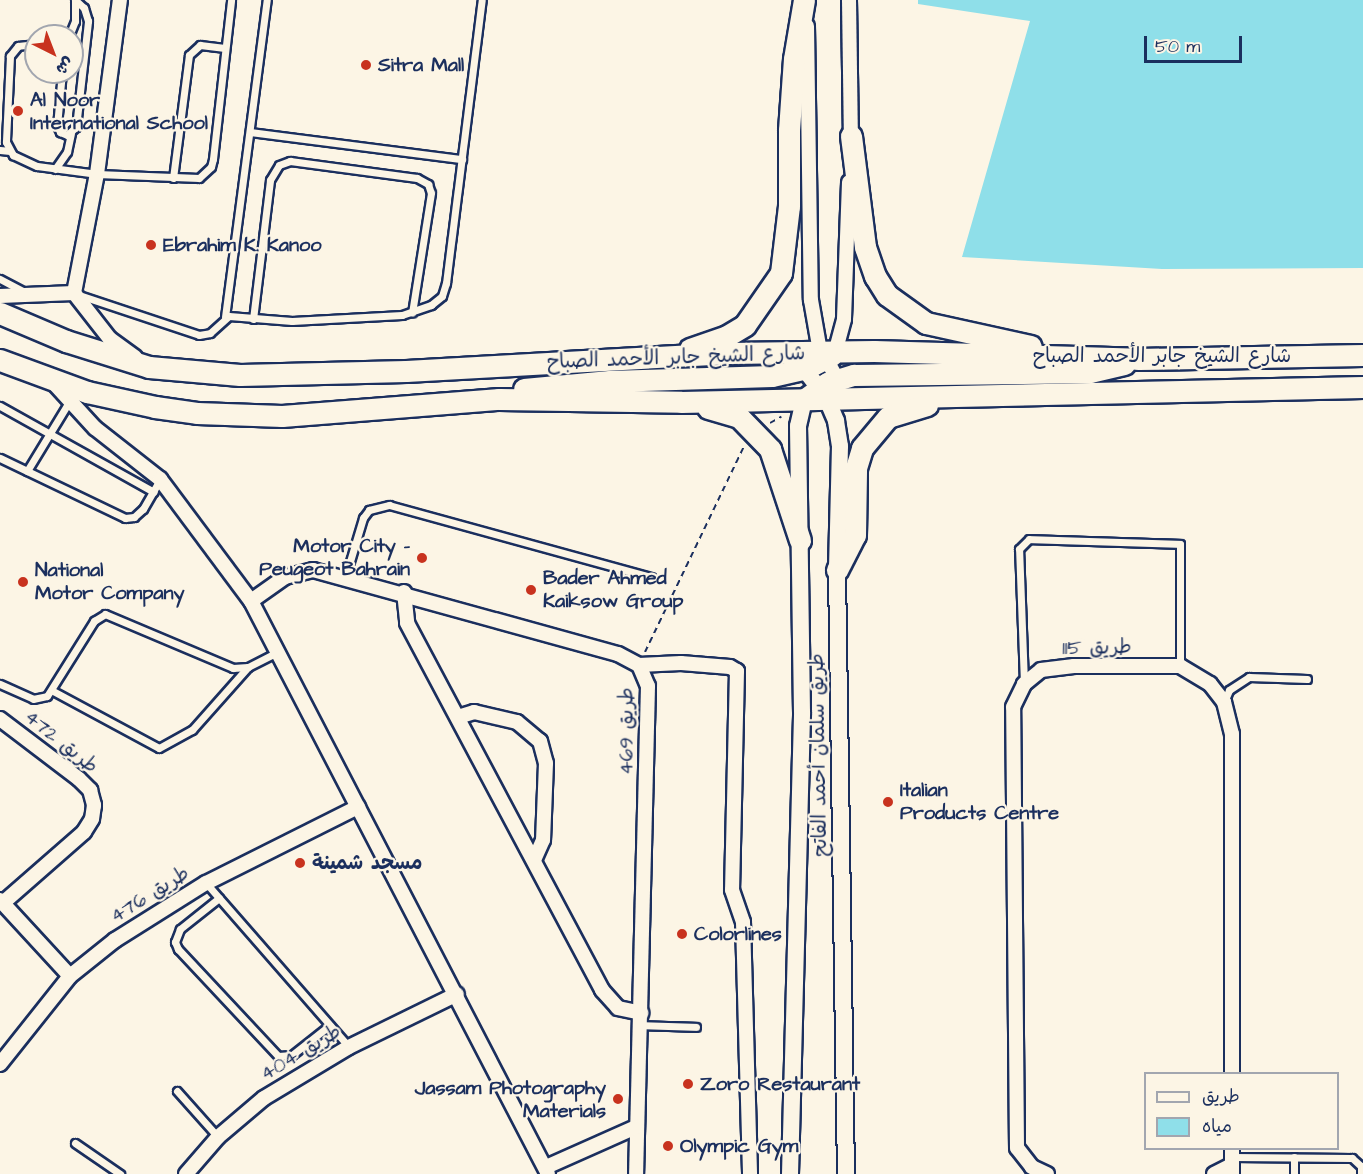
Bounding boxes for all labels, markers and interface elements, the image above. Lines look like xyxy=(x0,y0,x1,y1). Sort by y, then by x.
north arrow xyxy=(24,24,84,84)
scale bar xyxy=(1147,24,1244,62)
text: 50 m xyxy=(1155,34,1200,59)
text: ش xyxy=(51,52,79,80)
place label: Sitra Mall xyxy=(378,53,464,77)
marker: Sitra Mall xyxy=(359,58,373,72)
place label: Al Noor International School xyxy=(30,88,208,135)
marker: Al Noor International School xyxy=(11,104,25,118)
place label: Ebrahim K. Kanoo xyxy=(163,233,321,257)
marker: Ebrahim K. Kanoo xyxy=(144,238,158,252)
street label: شارع الشيخ جابر الأحمد الصباح xyxy=(546,341,806,375)
street label: شارع الشيخ جابر الأحمد الصباح xyxy=(1033,344,1291,368)
place label: Motor City - Peugeot Bahrain xyxy=(259,534,410,581)
marker: Motor City - Peugeot Bahrain xyxy=(415,551,429,565)
place label: National Motor Company xyxy=(35,558,184,605)
place label: Bader Ahmed Kaiksow Group xyxy=(543,566,683,613)
marker: National Motor Company xyxy=(16,575,30,589)
marker: Bader Ahmed Kaiksow Group xyxy=(524,583,538,597)
street label: طريق 115 xyxy=(1062,635,1132,661)
street label: طريق سلمان أحمد الفاتح xyxy=(805,653,833,857)
street label: طريق 469 xyxy=(615,687,639,775)
street label: طريق 472 xyxy=(19,705,103,779)
place label: Italian Products Centre xyxy=(900,778,1059,825)
marker: Italian Products Centre xyxy=(881,795,895,809)
place label: مسجد شمينة xyxy=(312,851,422,875)
marker: مسجد شمينة xyxy=(293,856,307,870)
street label: طريق 476 xyxy=(106,861,194,929)
place label: Colorlines xyxy=(694,922,782,946)
marker: Colorlines xyxy=(675,927,689,941)
street label: طريق 404 xyxy=(256,1020,346,1086)
place label: Zoro Restaurant xyxy=(700,1072,860,1096)
legend xyxy=(1144,1072,1339,1150)
place label: Jassam Photography Materials xyxy=(415,1076,606,1123)
marker: Zoro Restaurant xyxy=(681,1077,695,1091)
text: طريق xyxy=(1202,1084,1240,1109)
marker: Jassam Photography Materials xyxy=(611,1092,625,1106)
text: مياه xyxy=(1202,1114,1232,1139)
place label: Olympic Gym xyxy=(680,1134,798,1158)
marker: Olympic Gym xyxy=(661,1139,675,1153)

